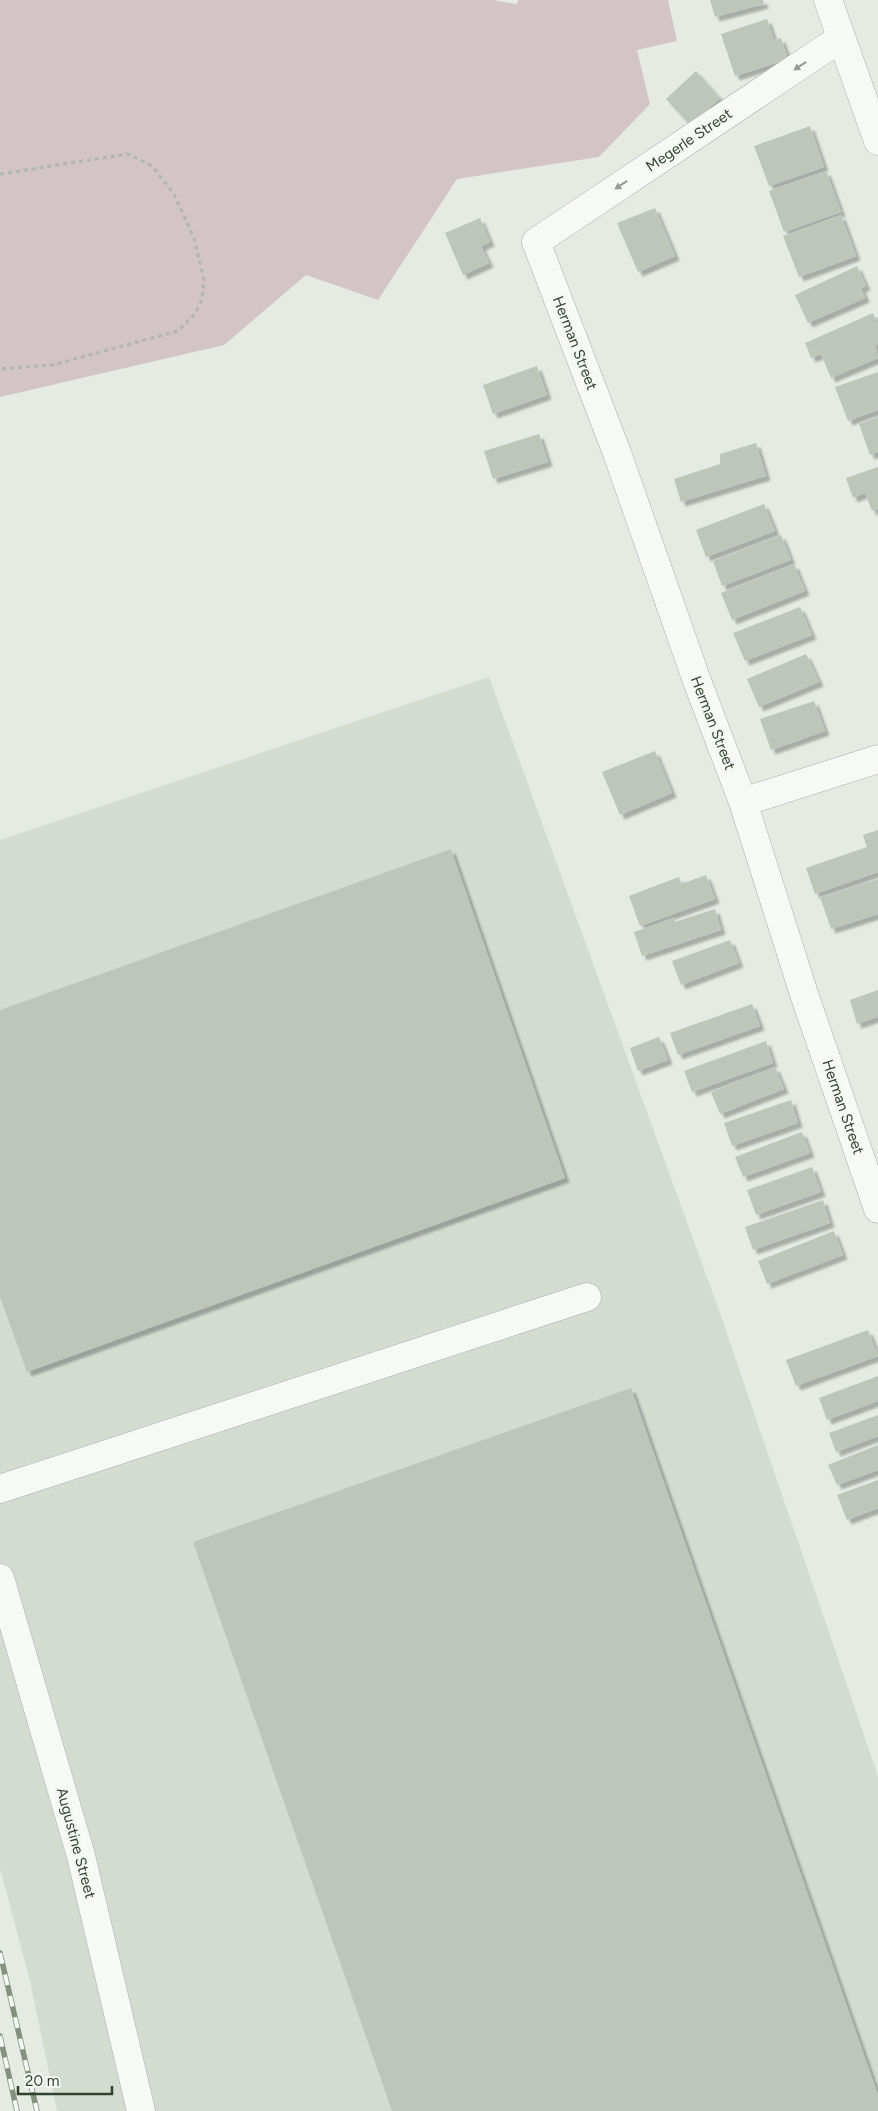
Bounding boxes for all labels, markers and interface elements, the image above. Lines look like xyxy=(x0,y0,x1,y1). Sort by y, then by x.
one-way arrow xyxy=(793,61,807,70)
street label: Megerle Street xyxy=(642,104,736,175)
one-way arrow xyxy=(615,180,628,190)
street label: Herman Street xyxy=(549,294,601,393)
street label: Herman Street xyxy=(687,674,739,773)
street label: Herman Street xyxy=(818,1057,868,1157)
street label: Augustine Street xyxy=(53,1786,100,1901)
scale bar xyxy=(18,2064,111,2096)
text: 20 m xyxy=(25,2072,59,2090)

